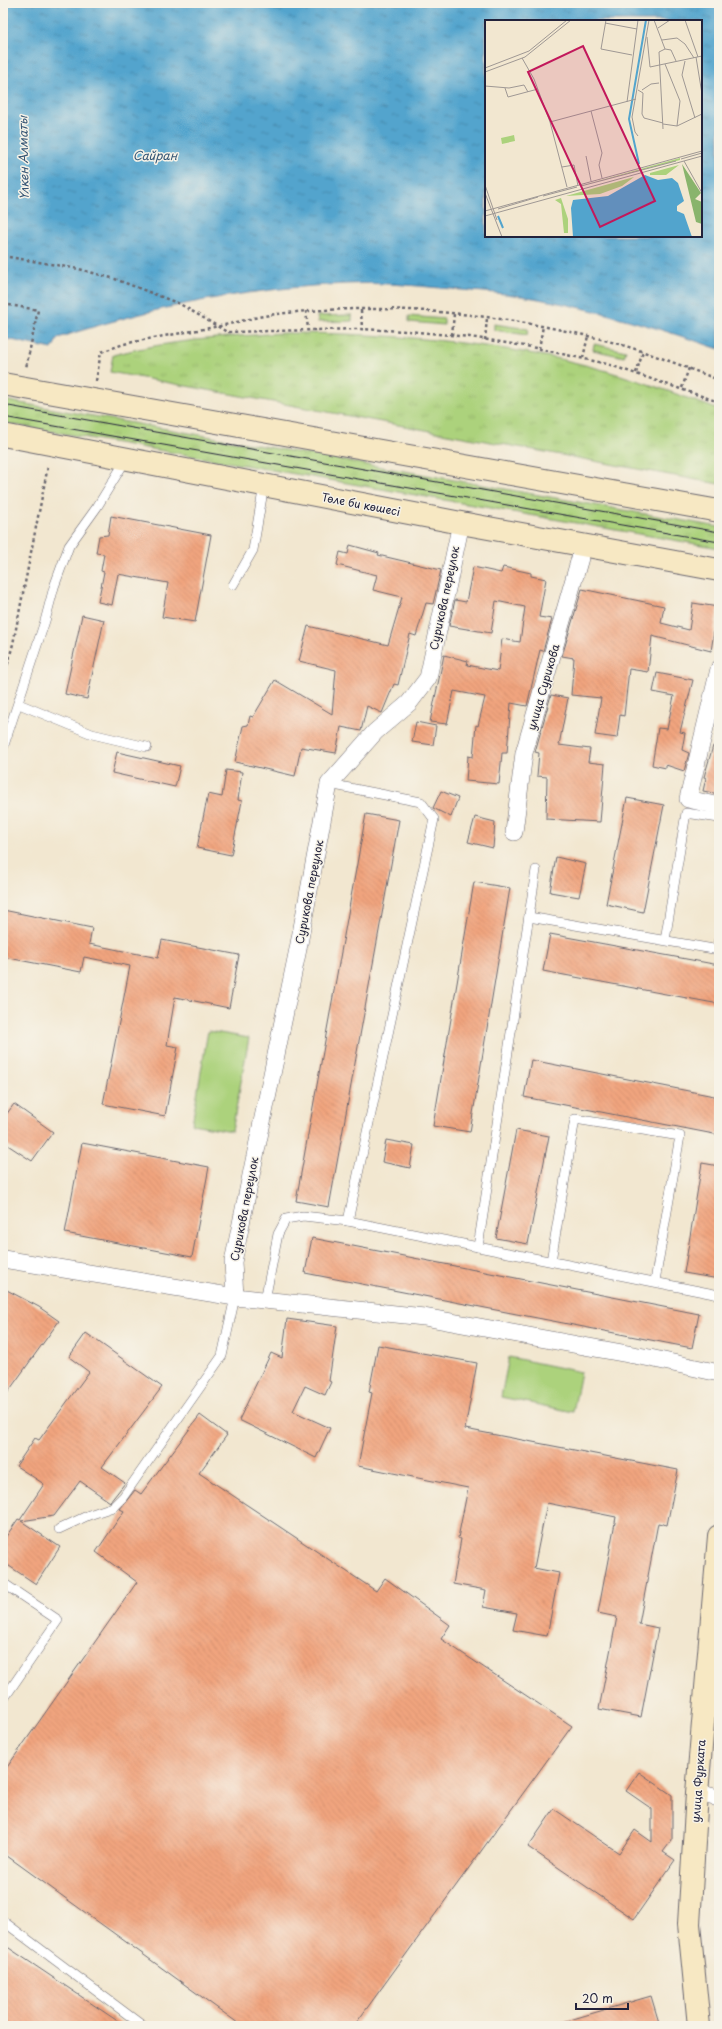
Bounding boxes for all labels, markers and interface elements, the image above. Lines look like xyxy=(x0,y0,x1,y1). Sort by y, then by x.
inset map xyxy=(485,20,702,237)
water label: Үлкен Алматы xyxy=(13,115,33,200)
water label: Сайран xyxy=(133,146,179,164)
street label: Төле би көшесі xyxy=(320,488,402,520)
street label: Сурикова переулок xyxy=(425,544,463,651)
street label: улица Сурикова xyxy=(523,642,563,732)
street label: Сурикова переулок xyxy=(291,838,328,946)
street label: Сурикова переулок xyxy=(226,1155,263,1263)
street label: улица Фурката xyxy=(687,1739,709,1823)
scale bar xyxy=(576,1985,628,2011)
text: 20 m xyxy=(582,1989,613,2007)

